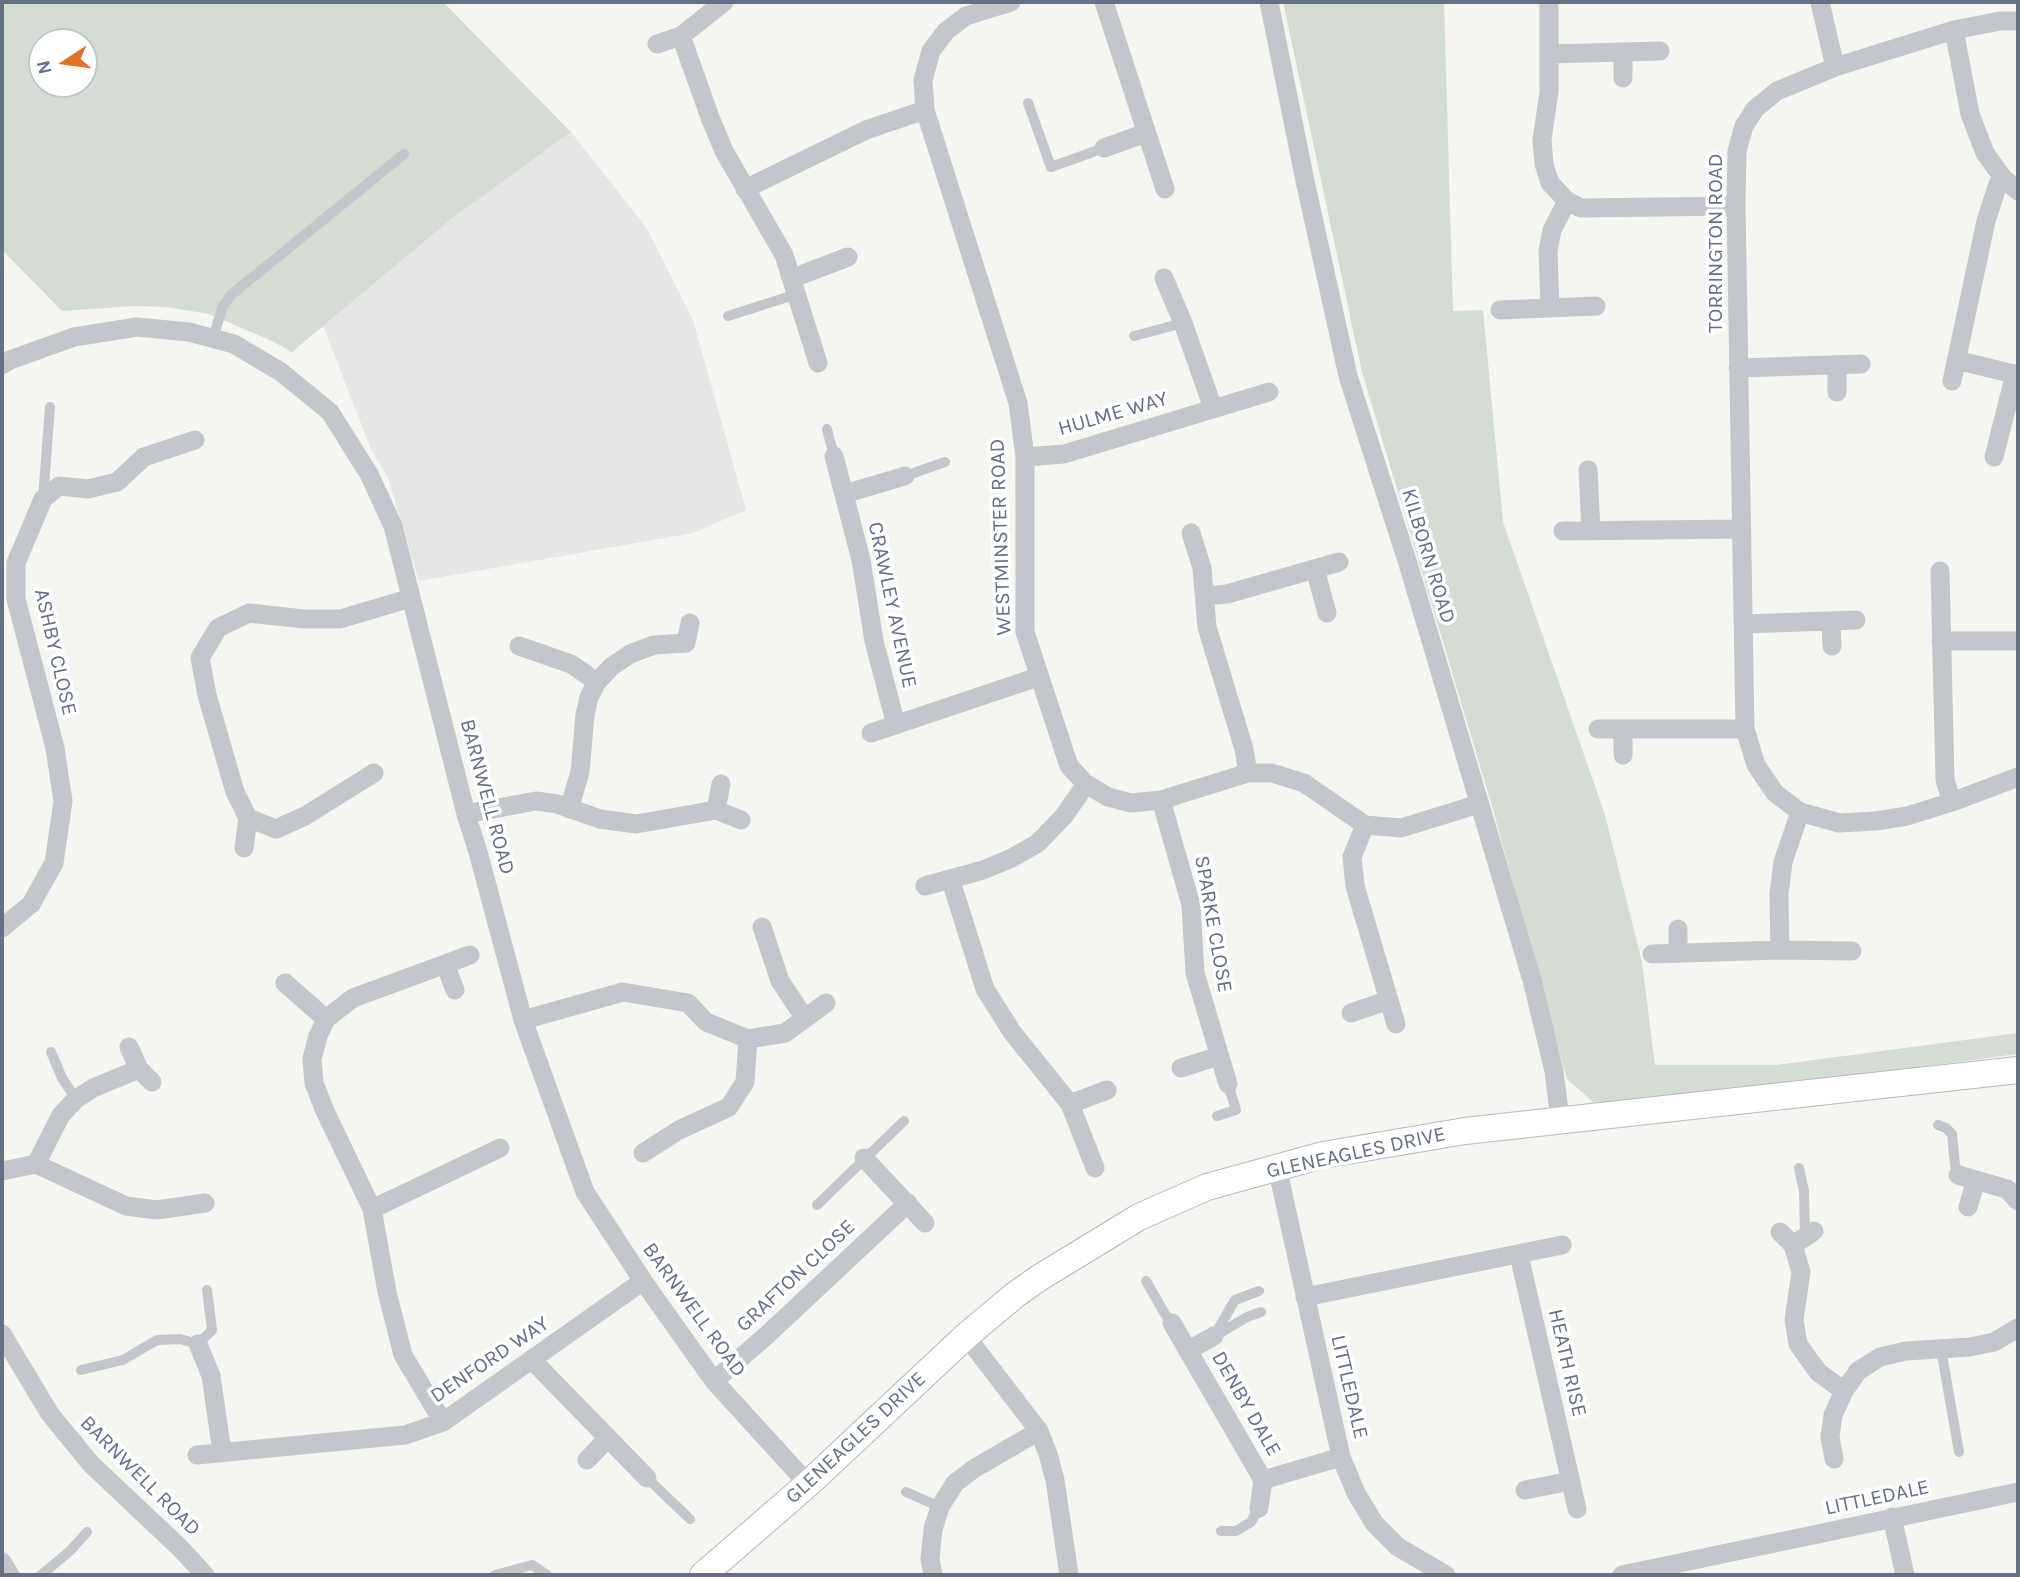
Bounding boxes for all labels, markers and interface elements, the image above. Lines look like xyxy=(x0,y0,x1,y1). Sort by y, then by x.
north arrow xyxy=(28,28,98,98)
text: N xyxy=(32,58,57,76)
street label: TORRINGTON ROAD xyxy=(1703,153,1729,333)
street label: HULME WAY xyxy=(1055,386,1171,442)
street label: WESTMINSTER ROAD xyxy=(985,438,1017,636)
street label: KILBORN ROAD xyxy=(1396,486,1460,626)
street label: CRAWLEY AVENUE xyxy=(862,520,922,690)
street label: ASHBY CLOSE xyxy=(28,586,82,718)
street label: BARNWELL ROAD xyxy=(454,717,520,877)
street label: SPARKE CLOSE xyxy=(1189,854,1237,994)
street label: GLENEAGLES DRIVE xyxy=(1264,1122,1448,1184)
street label: GRAFTON CLOSE xyxy=(731,1214,861,1338)
street label: BARNWELL ROAD xyxy=(637,1238,751,1382)
street label: HEATH RISE xyxy=(1542,1307,1592,1419)
street label: DENFORD WAY xyxy=(426,1311,554,1409)
street label: LITTLEDALE xyxy=(1325,1333,1373,1441)
street label: DENBY DALE xyxy=(1206,1347,1286,1461)
street label: GLENEAGLES DRIVE xyxy=(781,1367,931,1509)
street label: BARNWELL ROAD xyxy=(75,1411,205,1541)
street label: LITTLEDALE xyxy=(1823,1475,1931,1521)

